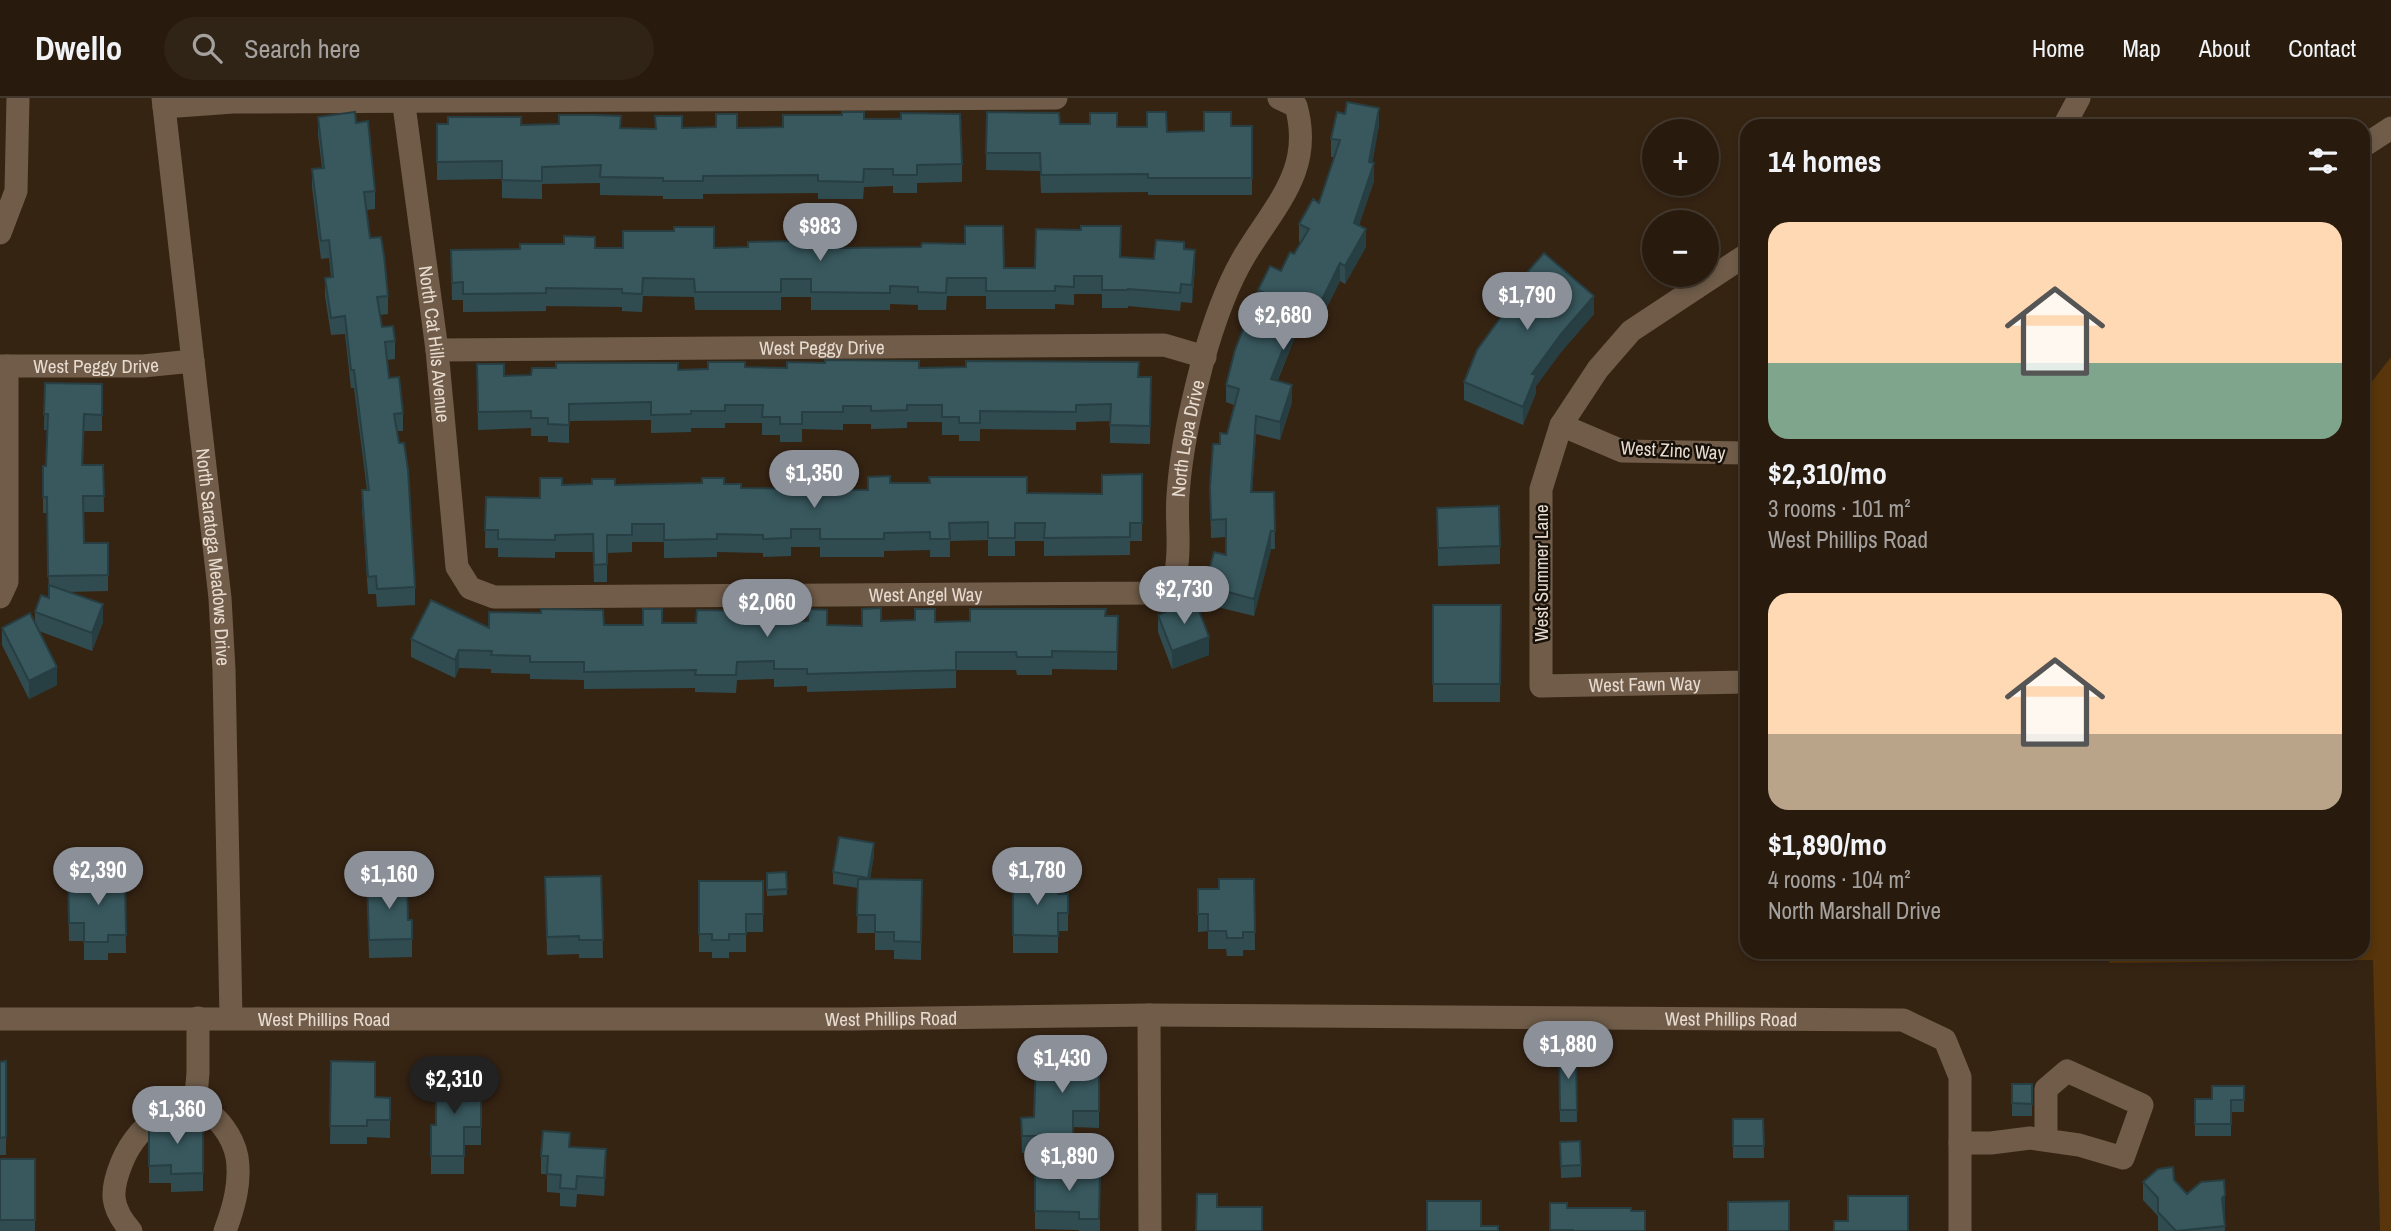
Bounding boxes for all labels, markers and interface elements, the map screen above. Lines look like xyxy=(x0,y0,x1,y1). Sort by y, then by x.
search box xyxy=(164,17,654,80)
text: Dwello xyxy=(35,26,122,70)
icon: search xyxy=(188,29,226,67)
text: Search here xyxy=(244,31,360,66)
text: Home xyxy=(2032,32,2084,64)
text: Map xyxy=(2122,32,2161,64)
text: About xyxy=(2199,32,2250,64)
text: Contact xyxy=(2288,32,2356,64)
map controls xyxy=(1642,119,1719,287)
button: + xyxy=(1642,119,1719,196)
text: 14 homes xyxy=(1768,141,1882,181)
icon: filters xyxy=(2304,142,2342,180)
pin: $983 xyxy=(779,204,861,263)
text: $983 xyxy=(799,210,841,241)
button: − xyxy=(1642,210,1719,287)
street label: North Cat Hills Avenue xyxy=(413,264,457,423)
icon: home xyxy=(1992,268,2118,394)
pin: $1,790 xyxy=(1470,272,1584,332)
text: $1,790 xyxy=(1498,279,1556,310)
pin: $2,680 xyxy=(1226,292,1340,352)
text: $2,680 xyxy=(1254,299,1312,330)
street label: West Peggy Drive xyxy=(759,334,885,361)
street label: West Peggy Drive xyxy=(33,352,160,379)
street label: North Lepa Drive xyxy=(1165,377,1211,498)
street label: West Zinc Way xyxy=(1620,434,1726,466)
street label: North Saratoga Meadows Drive xyxy=(190,447,237,667)
pin: $1,350 xyxy=(757,450,871,510)
text: $2,310/mo xyxy=(1768,453,1887,493)
text: $1,350 xyxy=(785,457,843,488)
text: 3 rooms · 101 m² xyxy=(1768,493,1911,524)
street label: West Summer Lane xyxy=(1528,504,1554,642)
text: West Phillips Road xyxy=(1768,524,1928,555)
pin: $2,730 xyxy=(1127,566,1241,626)
text: $2,730 xyxy=(1155,573,1213,604)
pin: $2,060 xyxy=(710,580,824,639)
street label: West Angel Way xyxy=(869,581,983,608)
text: $2,060 xyxy=(738,586,796,617)
icon: home xyxy=(1992,639,2118,765)
street label: West Fawn Way xyxy=(1588,670,1701,698)
text: $1,890/mo xyxy=(1768,824,1887,864)
pin: $2,390 xyxy=(41,848,155,907)
pin: $1,780 xyxy=(980,848,1094,907)
pin: $1,160 xyxy=(332,852,446,911)
text: $2,390 xyxy=(69,854,127,885)
text: $1,780 xyxy=(1008,854,1066,885)
text: $1,160 xyxy=(360,858,418,889)
text: 4 rooms · 104 m² xyxy=(1768,864,1911,895)
text: North Marshall Drive xyxy=(1768,895,1941,926)
street label: West Phillips Road xyxy=(825,1005,957,1032)
street label: West Phillips Road xyxy=(1665,1005,1797,1032)
street label: West Phillips Road xyxy=(258,1006,390,1032)
pin: $1,880 xyxy=(1511,1021,1625,1081)
text: $1,880 xyxy=(1539,1028,1597,1059)
pin: $1,430 xyxy=(1005,1035,1119,1095)
text: $1,430 xyxy=(1033,1042,1091,1073)
pin: $2,310 xyxy=(397,1056,511,1116)
text: $2,310 xyxy=(425,1063,483,1094)
pin: $1,360 xyxy=(120,1086,234,1146)
text: $1,360 xyxy=(148,1093,206,1124)
pin: $1,890 xyxy=(1012,1134,1126,1193)
text: $1,890 xyxy=(1040,1140,1098,1171)

